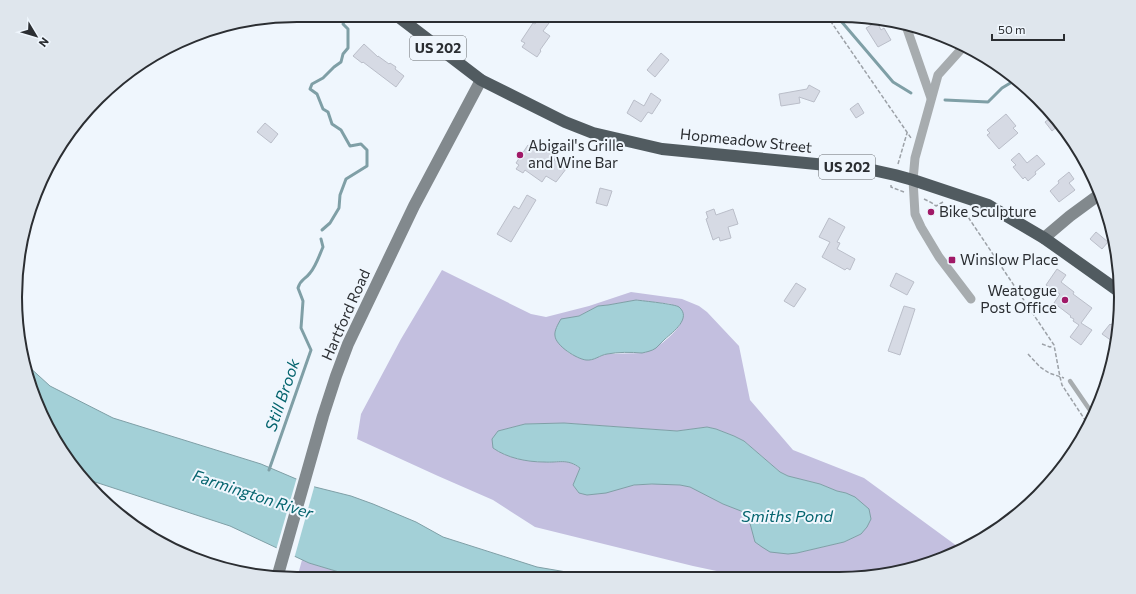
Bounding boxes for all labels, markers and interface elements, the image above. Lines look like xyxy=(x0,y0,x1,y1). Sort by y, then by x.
north arrow xyxy=(16,16,56,56)
scale bar xyxy=(992,16,1064,42)
text: 50 m xyxy=(998,22,1026,36)
text: N xyxy=(37,35,52,50)
road number: US 202 xyxy=(410,36,466,60)
street label: Hopmeadow Street xyxy=(679,124,813,156)
place label: Abigail's Grille and Wine Bar xyxy=(528,136,624,171)
marker: Abigail's Grille and Wine Bar xyxy=(515,150,525,160)
road number: US 202 xyxy=(819,155,875,179)
place label: Bike Sculpture xyxy=(939,202,1037,220)
marker: Bike Sculpture xyxy=(926,207,936,217)
place label: Winslow Place xyxy=(960,250,1058,268)
marker: Winslow Place xyxy=(947,255,957,265)
street label: Hartford Road xyxy=(317,266,373,363)
place label: Weatogue Post Office xyxy=(980,281,1057,316)
marker: Weatogue Post Office xyxy=(1060,295,1070,305)
water label: Still Brook xyxy=(260,356,303,434)
water label: Farmington River xyxy=(191,465,316,522)
water label: Smiths Pond xyxy=(741,506,833,525)

